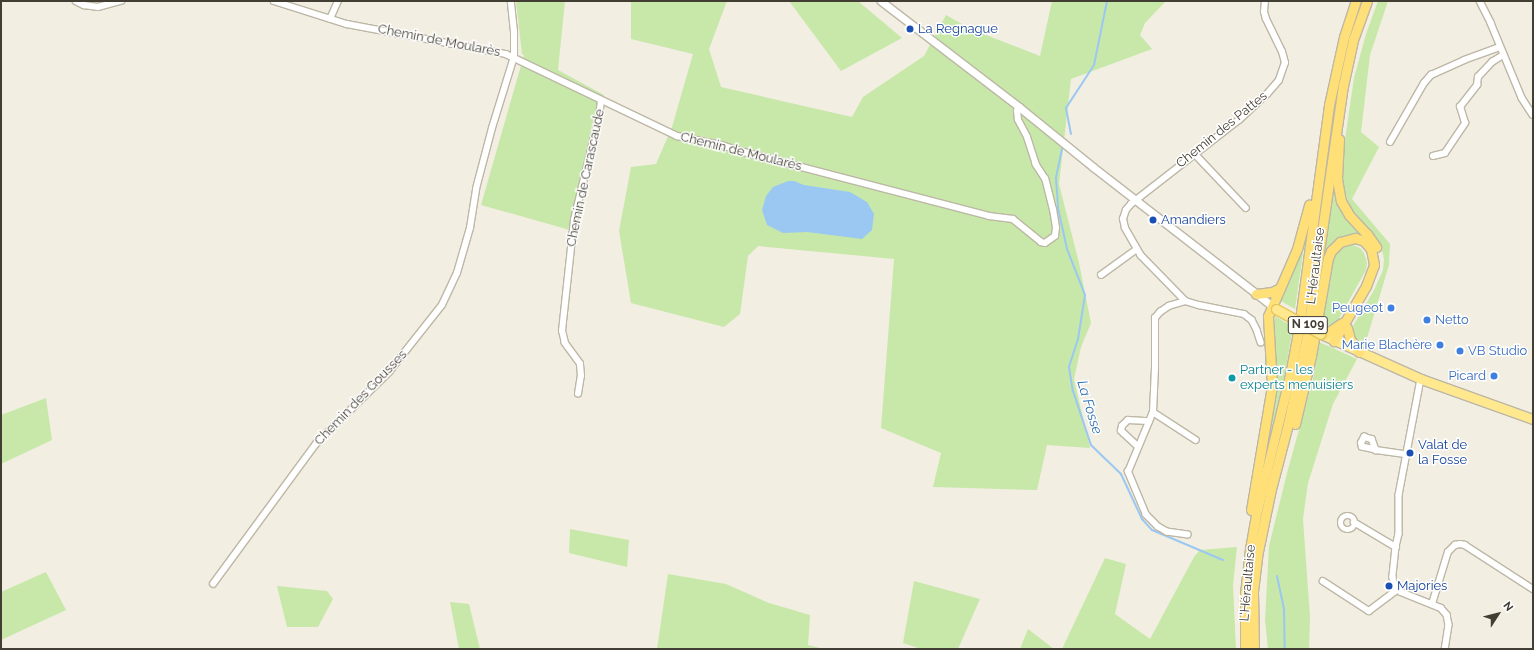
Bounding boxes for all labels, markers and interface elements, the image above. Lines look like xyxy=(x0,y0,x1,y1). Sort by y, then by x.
street label: Chemin de Moularès xyxy=(376,21,502,61)
place label: La Regnague xyxy=(918,21,998,37)
marker: La Regnague xyxy=(905,24,915,34)
street label: Chemin des Pattes xyxy=(1173,88,1271,172)
street label: Chemin de Carascaude xyxy=(564,108,608,248)
street label: Chemin de Moularès xyxy=(679,129,803,175)
place label: Amandiers xyxy=(1161,212,1226,228)
marker: Amandiers xyxy=(1148,215,1158,225)
street label: L'Héraultaise xyxy=(1304,227,1328,305)
place label: Peugeot xyxy=(1332,300,1383,316)
marker: Peugeot xyxy=(1386,303,1396,313)
place label: Netto xyxy=(1435,312,1469,328)
road number: N 109 xyxy=(1287,315,1329,335)
marker: Netto xyxy=(1422,315,1432,325)
place label: Marie Blachère xyxy=(1342,337,1432,353)
marker: Marie Blachère xyxy=(1435,340,1445,350)
place label: VB Studio xyxy=(1468,343,1527,359)
marker: VB Studio xyxy=(1455,346,1465,356)
street label: Chemin des Gousses xyxy=(312,347,410,449)
place label: Partner - les experts menuisiers xyxy=(1240,363,1353,394)
place label: Picard xyxy=(1448,368,1486,384)
marker: Picard xyxy=(1489,371,1499,381)
marker: Partner - les experts menuisiers xyxy=(1227,373,1237,383)
water label: La Fosse xyxy=(1074,378,1106,436)
place label: Valat de la Fosse xyxy=(1418,438,1467,469)
marker: Valat de la Fosse xyxy=(1405,448,1415,458)
street label: L'Héraultaise xyxy=(1237,544,1259,622)
place label: Majories xyxy=(1397,578,1447,594)
marker: Majories xyxy=(1384,581,1394,591)
north arrow xyxy=(1478,594,1518,634)
text: N xyxy=(1500,599,1516,614)

